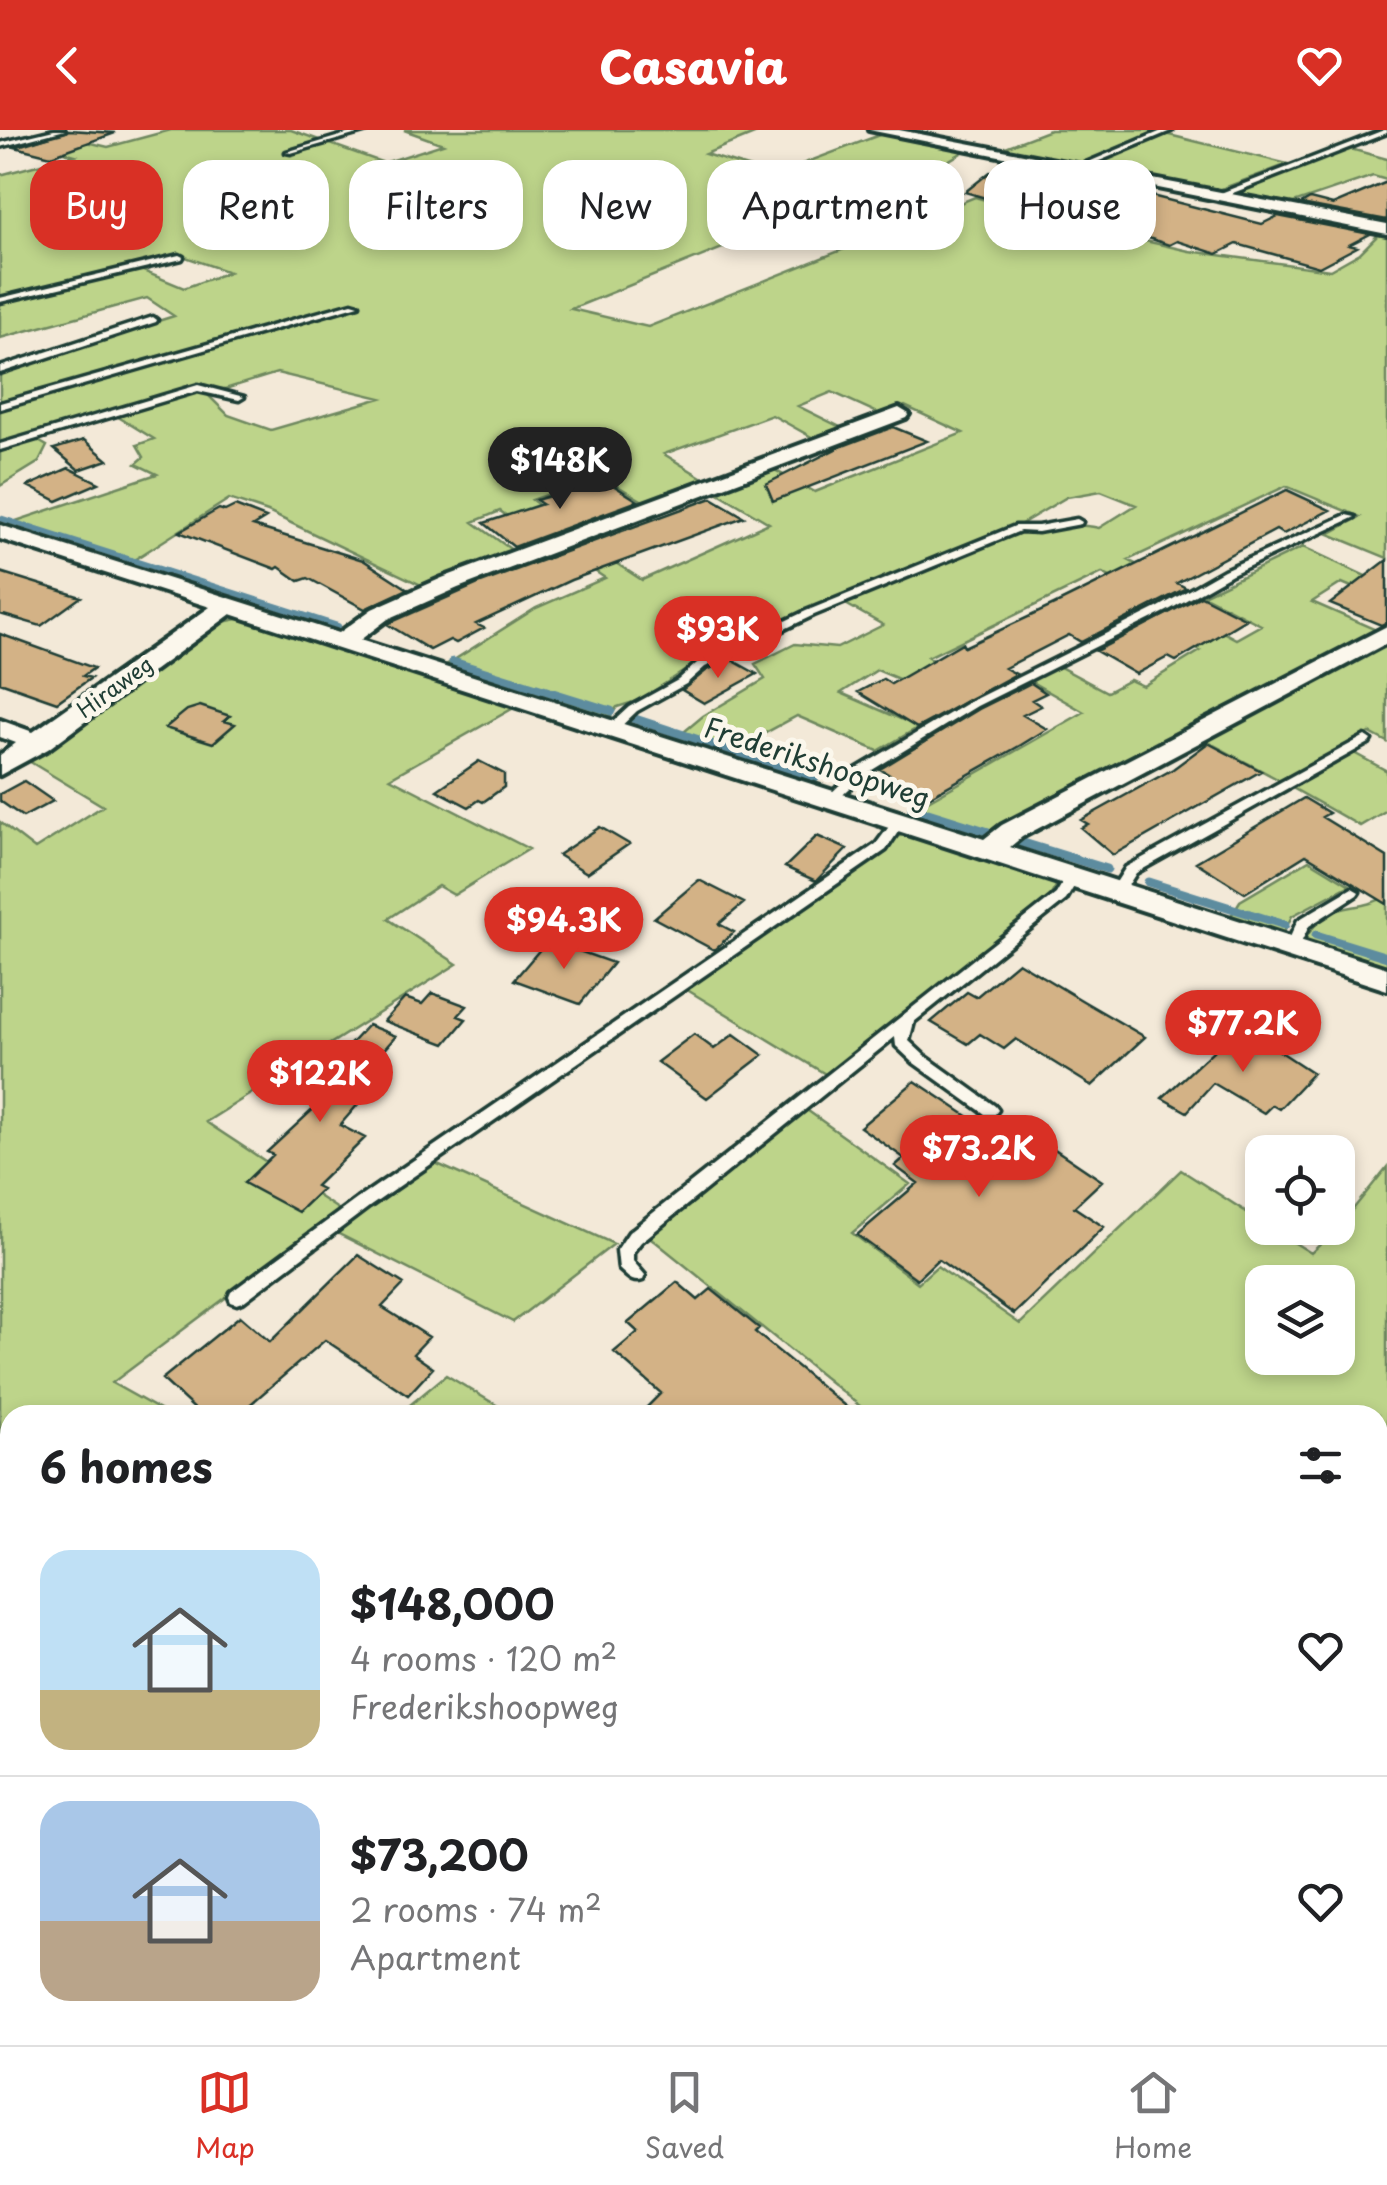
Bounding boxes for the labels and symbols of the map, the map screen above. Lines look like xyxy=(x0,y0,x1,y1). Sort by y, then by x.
pin: $148K xyxy=(490,427,630,512)
pin: $93K xyxy=(659,596,777,681)
street label: Hiraweg xyxy=(69,647,159,725)
street label: Frederikshoopweg xyxy=(699,705,936,818)
pin: $94.3K xyxy=(483,887,645,972)
pin: $77.2K xyxy=(1162,990,1324,1075)
pin: $122K xyxy=(250,1040,390,1125)
pin: $73.2K xyxy=(898,1115,1060,1200)

